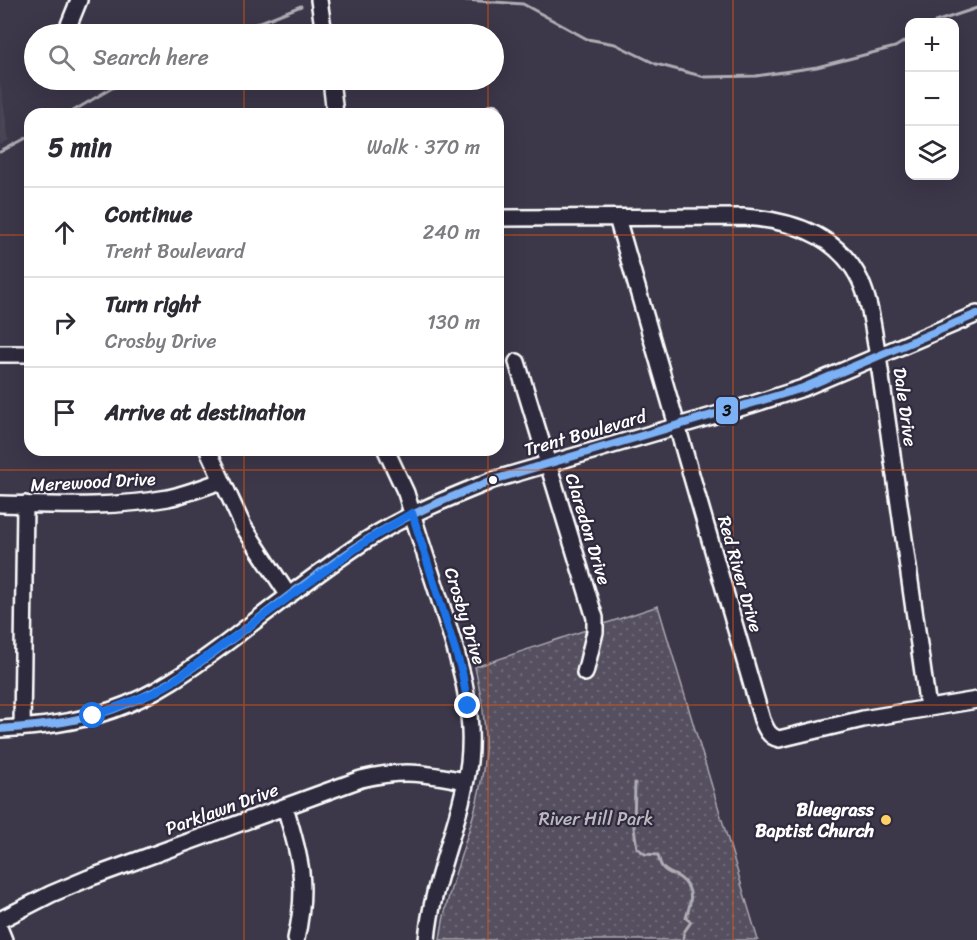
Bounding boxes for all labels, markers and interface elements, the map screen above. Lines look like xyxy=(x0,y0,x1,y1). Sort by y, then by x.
map controls xyxy=(905,18,959,180)
button: + xyxy=(905,18,959,72)
search box xyxy=(24,24,504,90)
text: Search here xyxy=(93,38,209,77)
icon: search xyxy=(45,41,78,74)
button: − xyxy=(905,72,959,126)
text: 5 min xyxy=(48,124,112,170)
button: layers xyxy=(905,126,959,180)
text: Walk · 370 m xyxy=(367,130,480,165)
text: Continue xyxy=(105,195,193,234)
text: 240 m xyxy=(423,215,480,250)
icon: ahead xyxy=(48,216,81,249)
text: Trent Boulevard xyxy=(105,234,245,269)
text: Turn right xyxy=(105,285,200,324)
text: 130 m xyxy=(427,305,480,340)
icon: right xyxy=(48,306,81,339)
text: Crosby Drive xyxy=(105,324,217,359)
street label: Dale Drive xyxy=(884,365,926,449)
text: Arrive at destination xyxy=(105,393,306,432)
icon: arrive xyxy=(48,396,81,429)
line badge: 3 xyxy=(715,396,739,425)
text: 3 xyxy=(722,396,732,425)
street label: Trent Boulevard xyxy=(520,400,651,466)
street label: Merewood Drive xyxy=(30,463,157,501)
street label: Claredon Drive xyxy=(556,469,620,589)
unlabelled marker xyxy=(487,474,499,486)
street label: Red River Drive xyxy=(708,512,772,636)
street label: Crosby Drive xyxy=(435,563,495,669)
route end xyxy=(454,692,480,718)
route start xyxy=(79,702,105,728)
street label: Parklawn Drive xyxy=(161,774,283,844)
place label: Bluegrass Baptist Church xyxy=(755,794,875,847)
park label: River Hill Park xyxy=(539,803,653,835)
marker: Bluegrass Baptist Church xyxy=(879,813,893,827)

